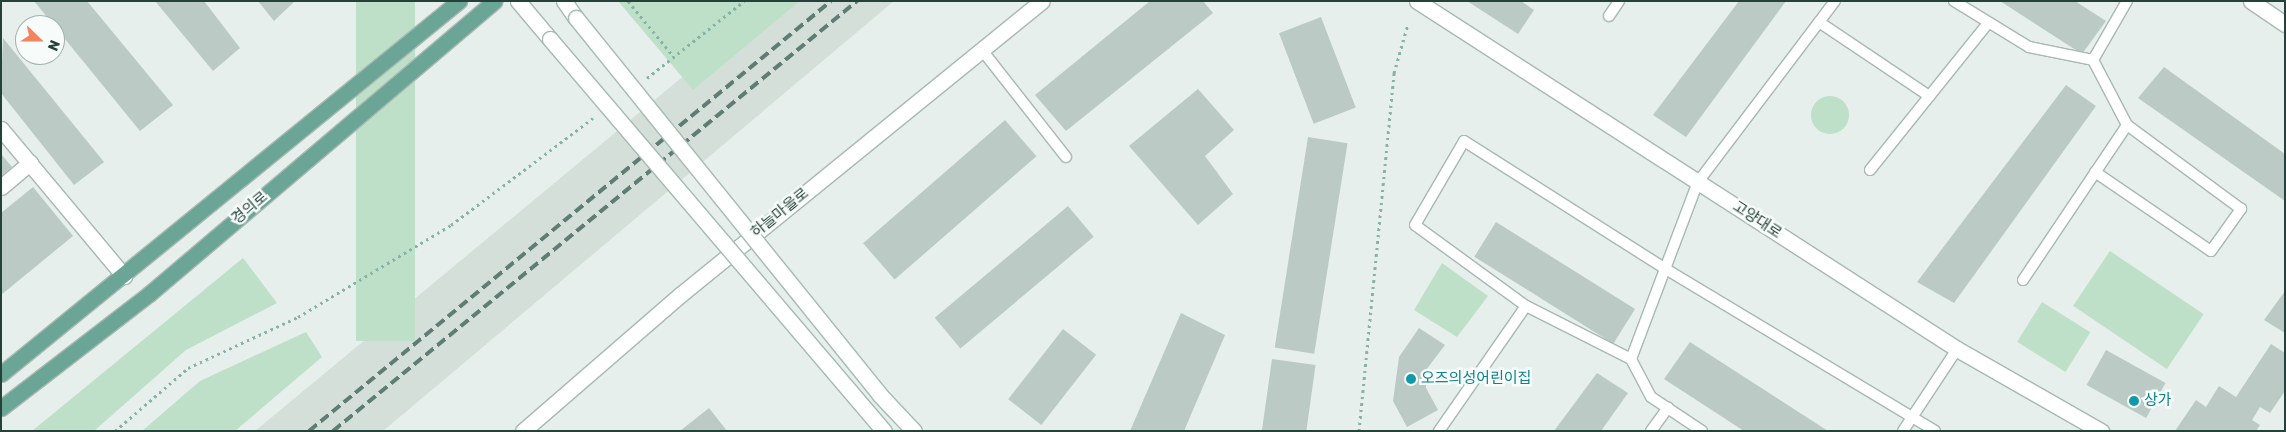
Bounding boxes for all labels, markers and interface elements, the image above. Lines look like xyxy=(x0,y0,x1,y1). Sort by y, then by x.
north arrow xyxy=(15,15,65,65)
text: N xyxy=(44,38,63,53)
street label: 하늘마을로 xyxy=(748,184,812,242)
street label: 경의로 xyxy=(228,188,272,228)
street label: 고양대로 xyxy=(1729,197,1785,243)
place label: 오즈의성어린이집 xyxy=(1421,370,1531,388)
marker: 오즈의성어린이집 xyxy=(1405,373,1417,385)
place label: 상가 xyxy=(2144,392,2172,410)
marker: 상가 xyxy=(2128,395,2140,407)

